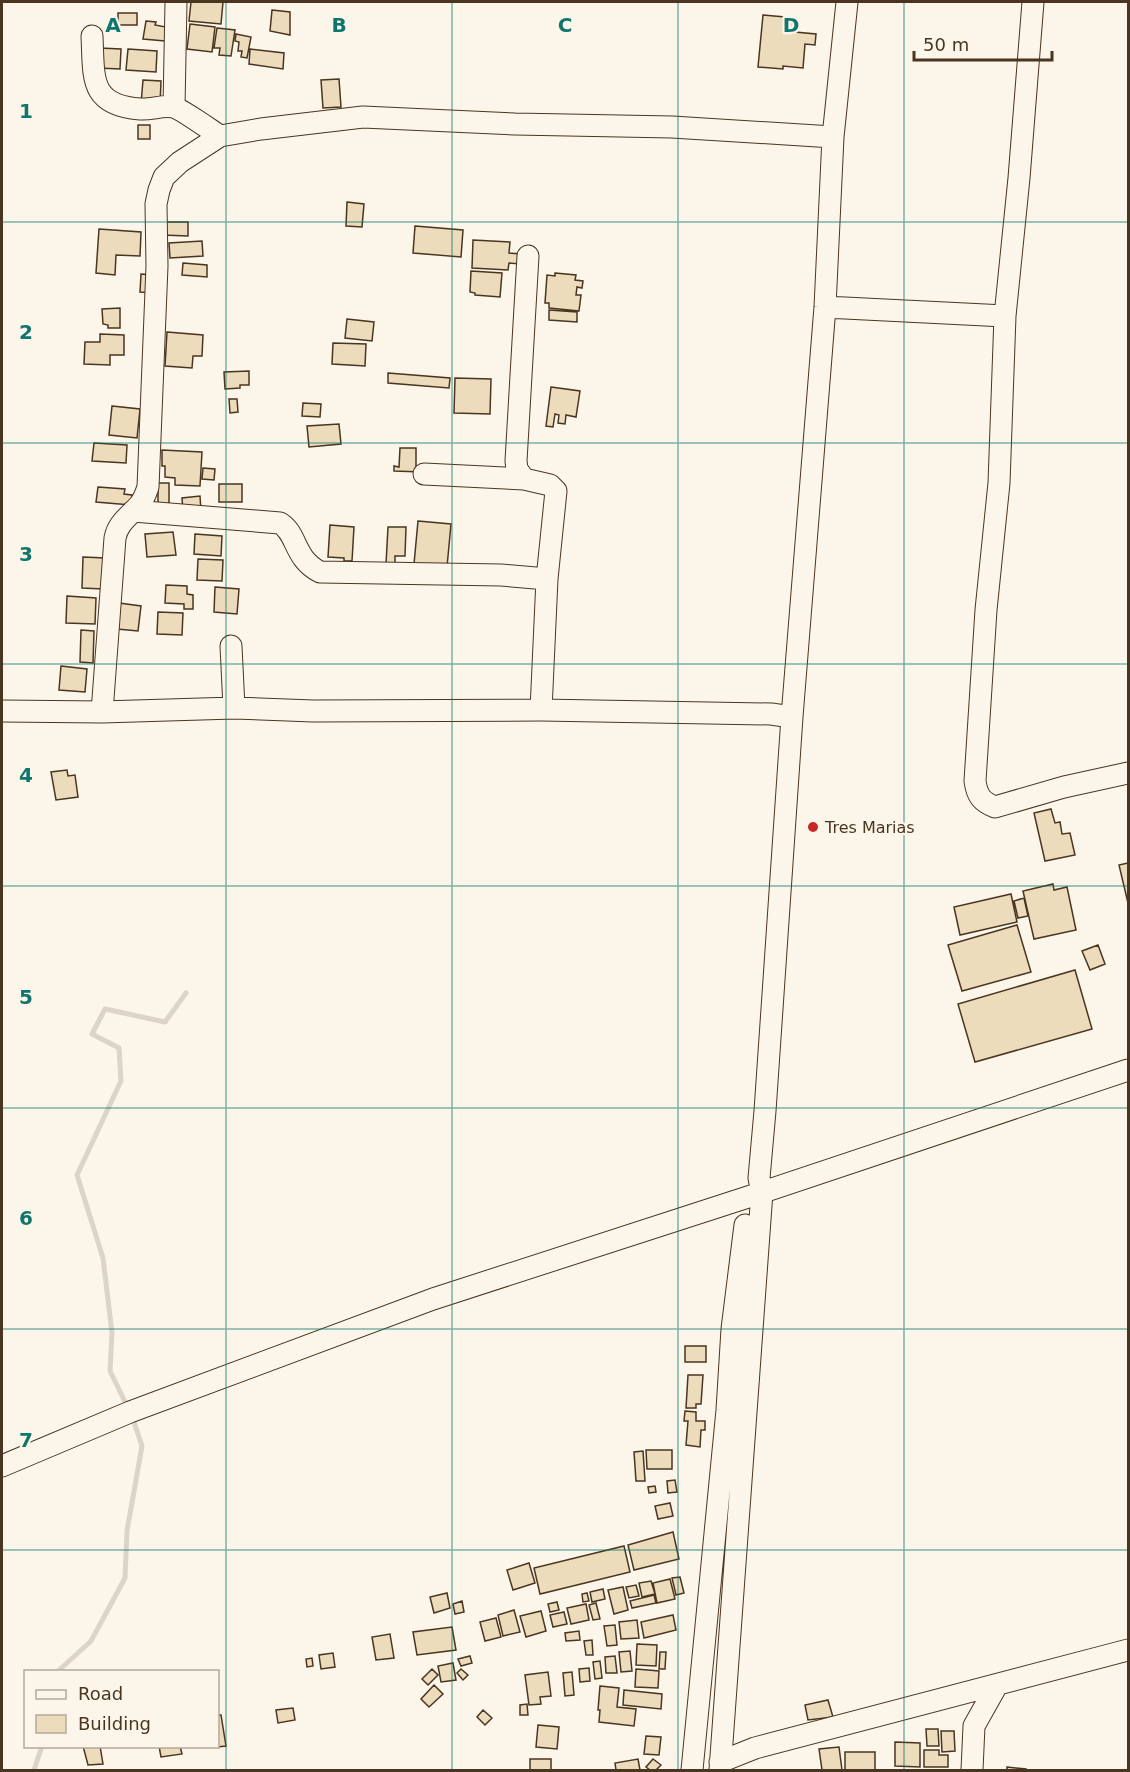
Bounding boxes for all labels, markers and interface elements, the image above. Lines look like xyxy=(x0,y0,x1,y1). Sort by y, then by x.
text: A xyxy=(105,13,121,37)
text: B xyxy=(331,13,347,37)
text: C xyxy=(558,13,572,37)
text: D xyxy=(783,13,799,37)
scale bar xyxy=(914,24,1052,62)
text: 50 m xyxy=(923,34,969,55)
text: 1 xyxy=(19,99,33,123)
text: 2 xyxy=(19,320,33,344)
text: 3 xyxy=(19,542,33,566)
text: 4 xyxy=(19,763,33,787)
place label: Tres Marias xyxy=(824,818,915,837)
marker: Tres Marias xyxy=(806,820,820,834)
text: 5 xyxy=(19,985,33,1009)
text: 6 xyxy=(19,1206,33,1230)
text: 7 xyxy=(19,1428,33,1452)
legend xyxy=(24,1670,219,1748)
text: Road xyxy=(78,1683,123,1704)
text: Building xyxy=(78,1713,151,1734)

